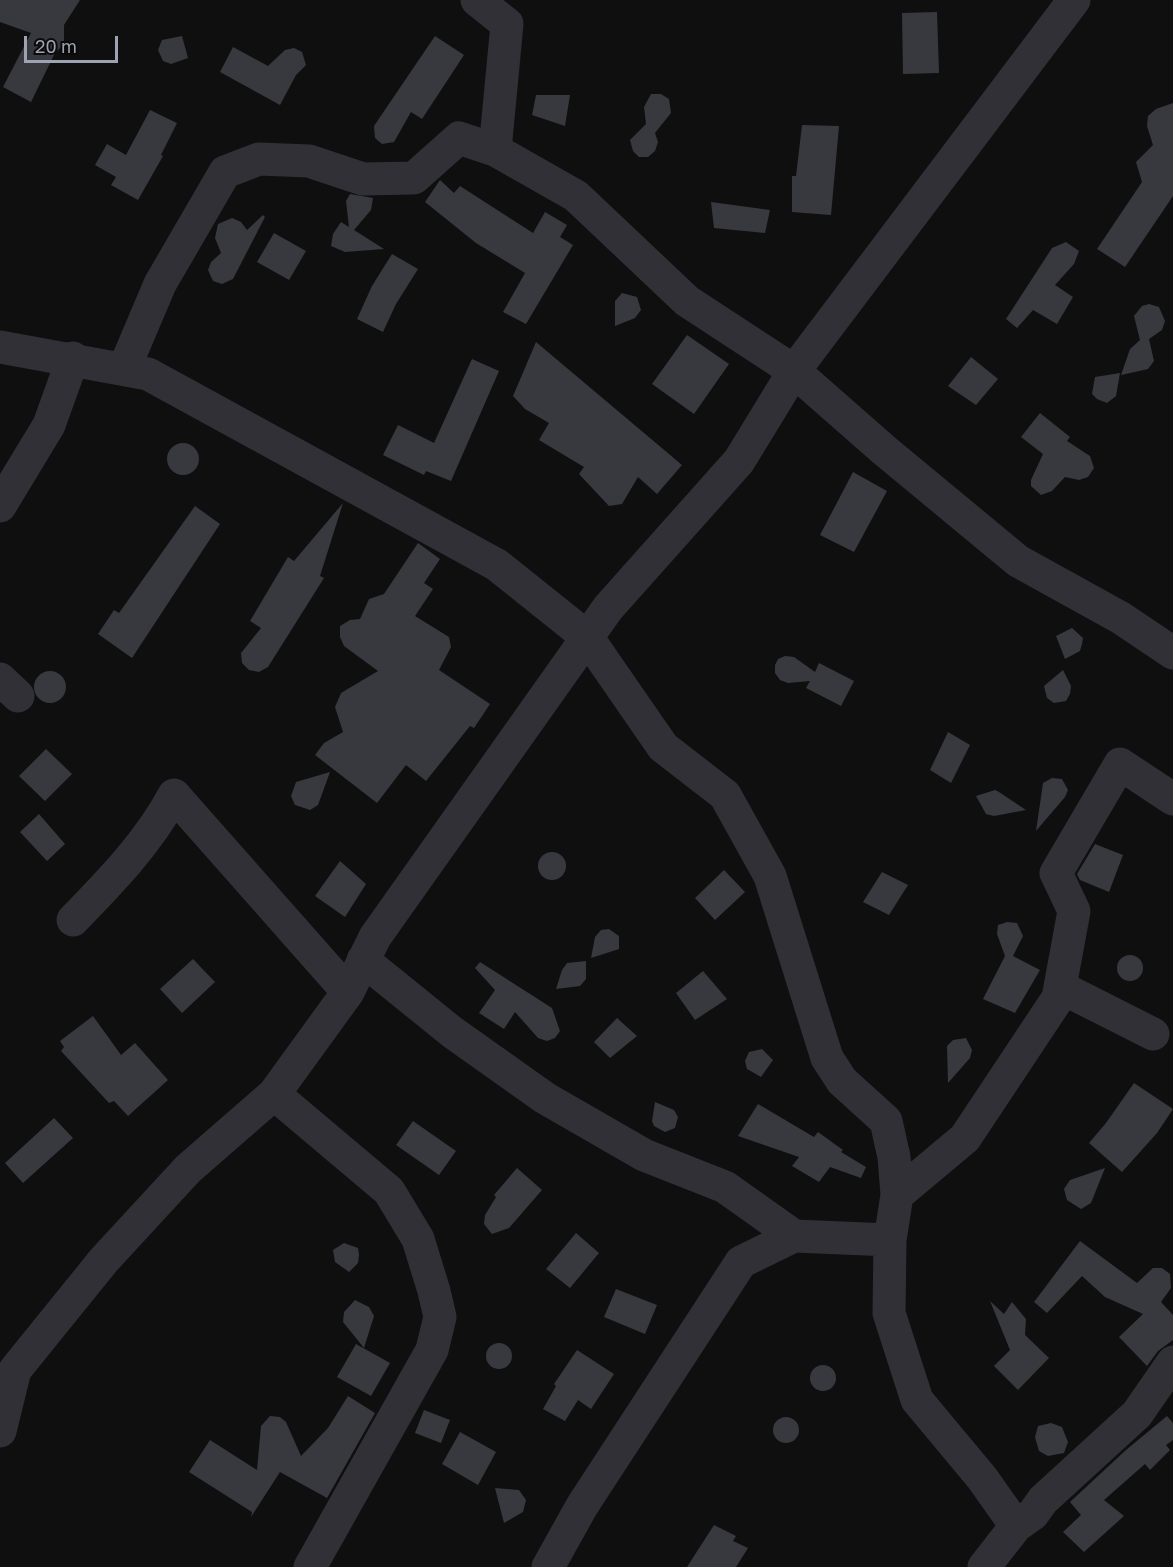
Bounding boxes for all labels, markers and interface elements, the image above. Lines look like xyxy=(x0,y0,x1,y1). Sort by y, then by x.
scale bar xyxy=(27,24,122,62)
text: 20 m xyxy=(35,35,77,57)

